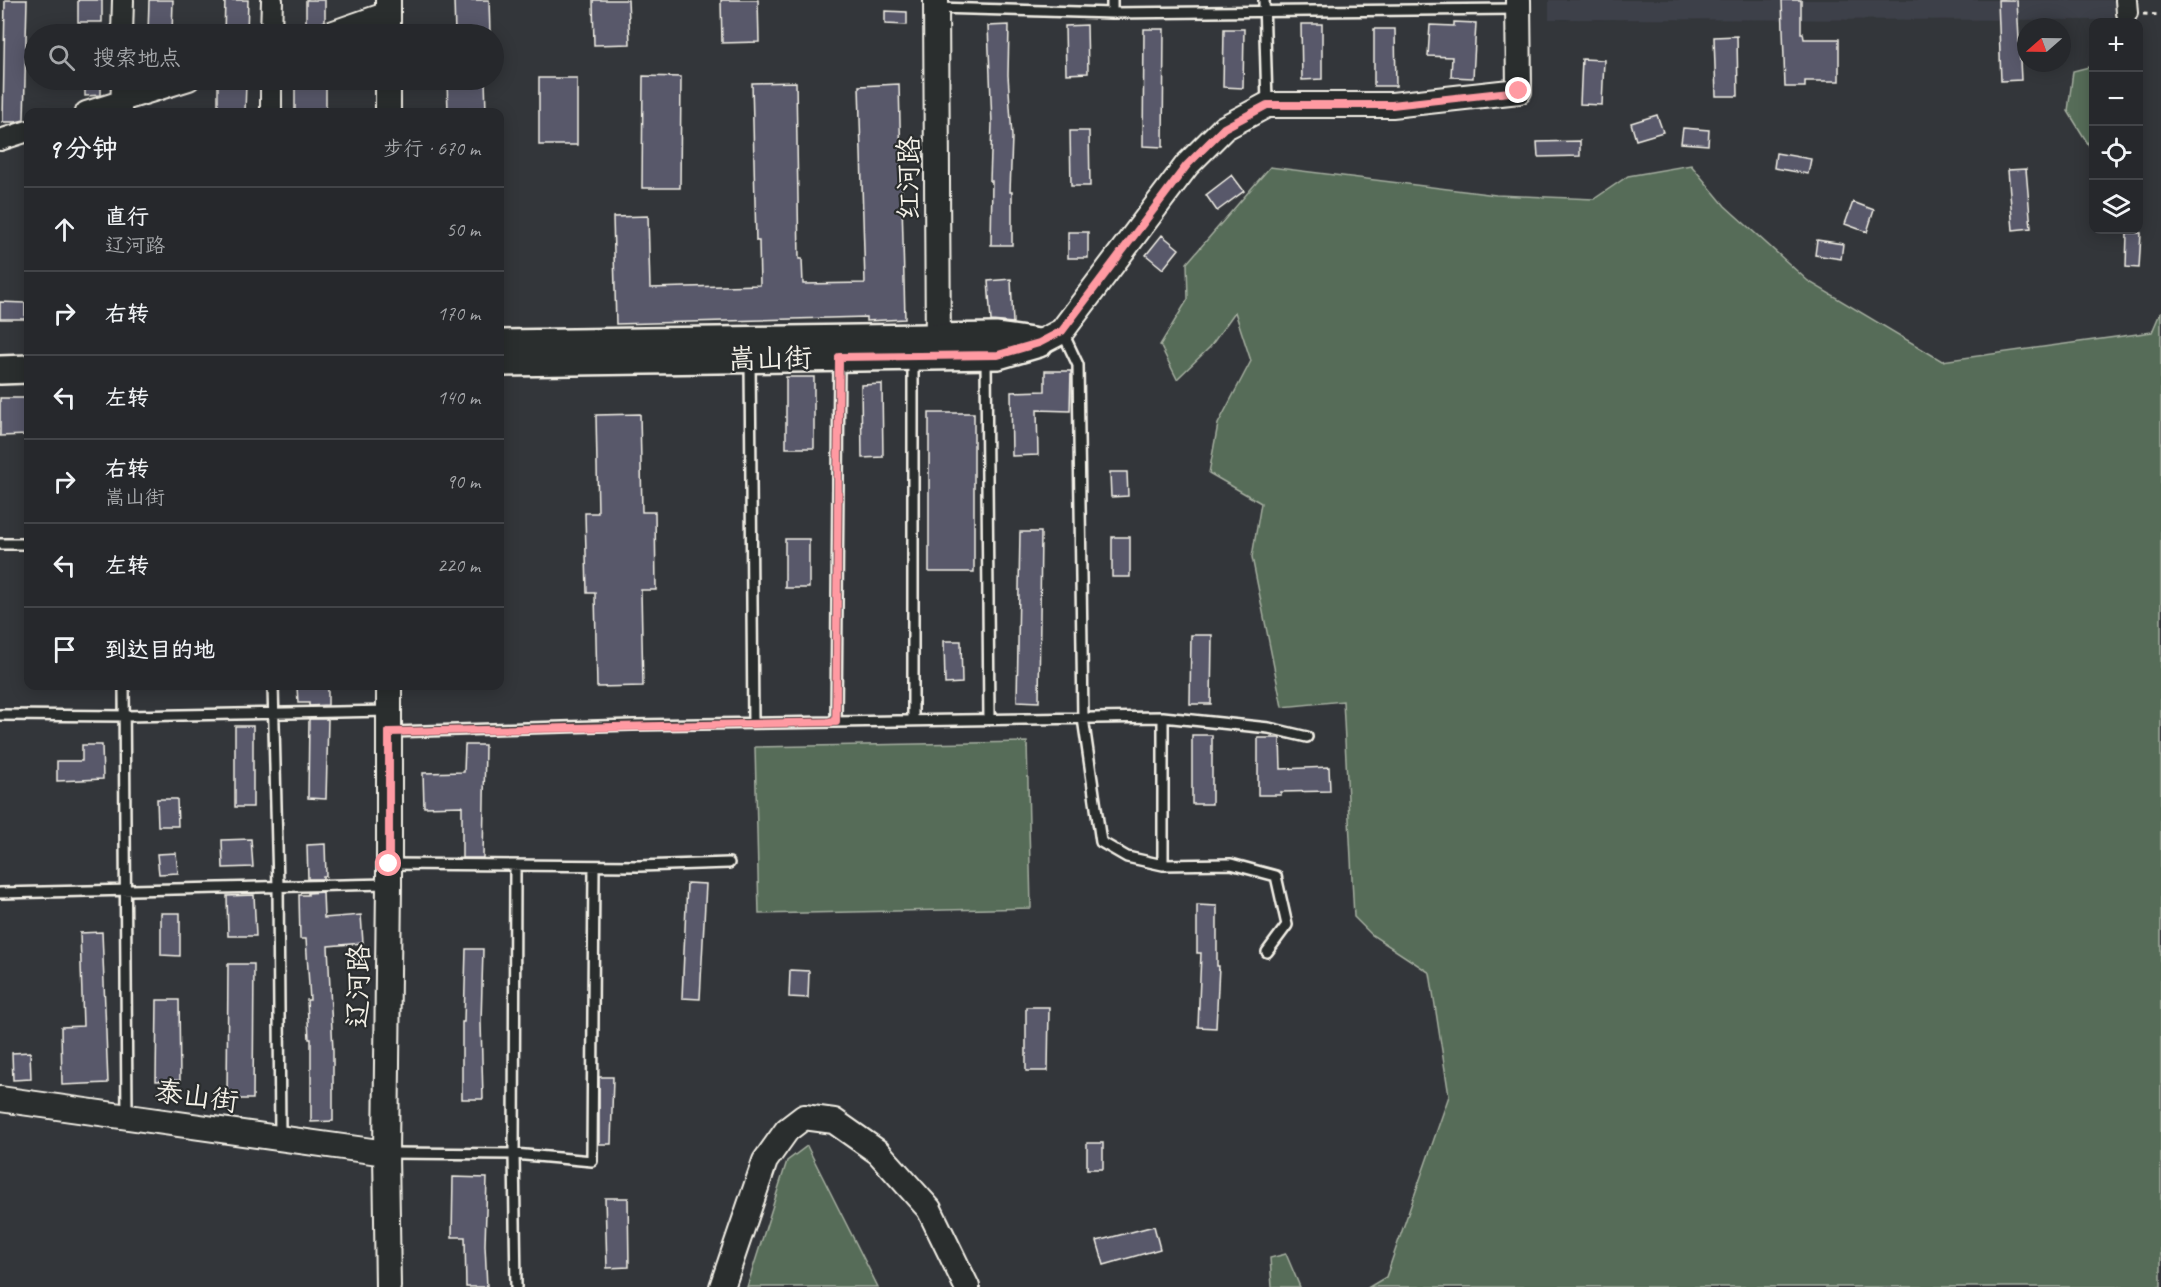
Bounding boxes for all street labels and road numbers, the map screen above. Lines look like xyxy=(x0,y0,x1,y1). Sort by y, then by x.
street label: 红河路 xyxy=(891,136,926,220)
street label: 嵩山街 xyxy=(728,340,812,376)
street label: 辽河路 xyxy=(340,944,376,1028)
street label: 泰山街 xyxy=(153,1073,241,1119)

